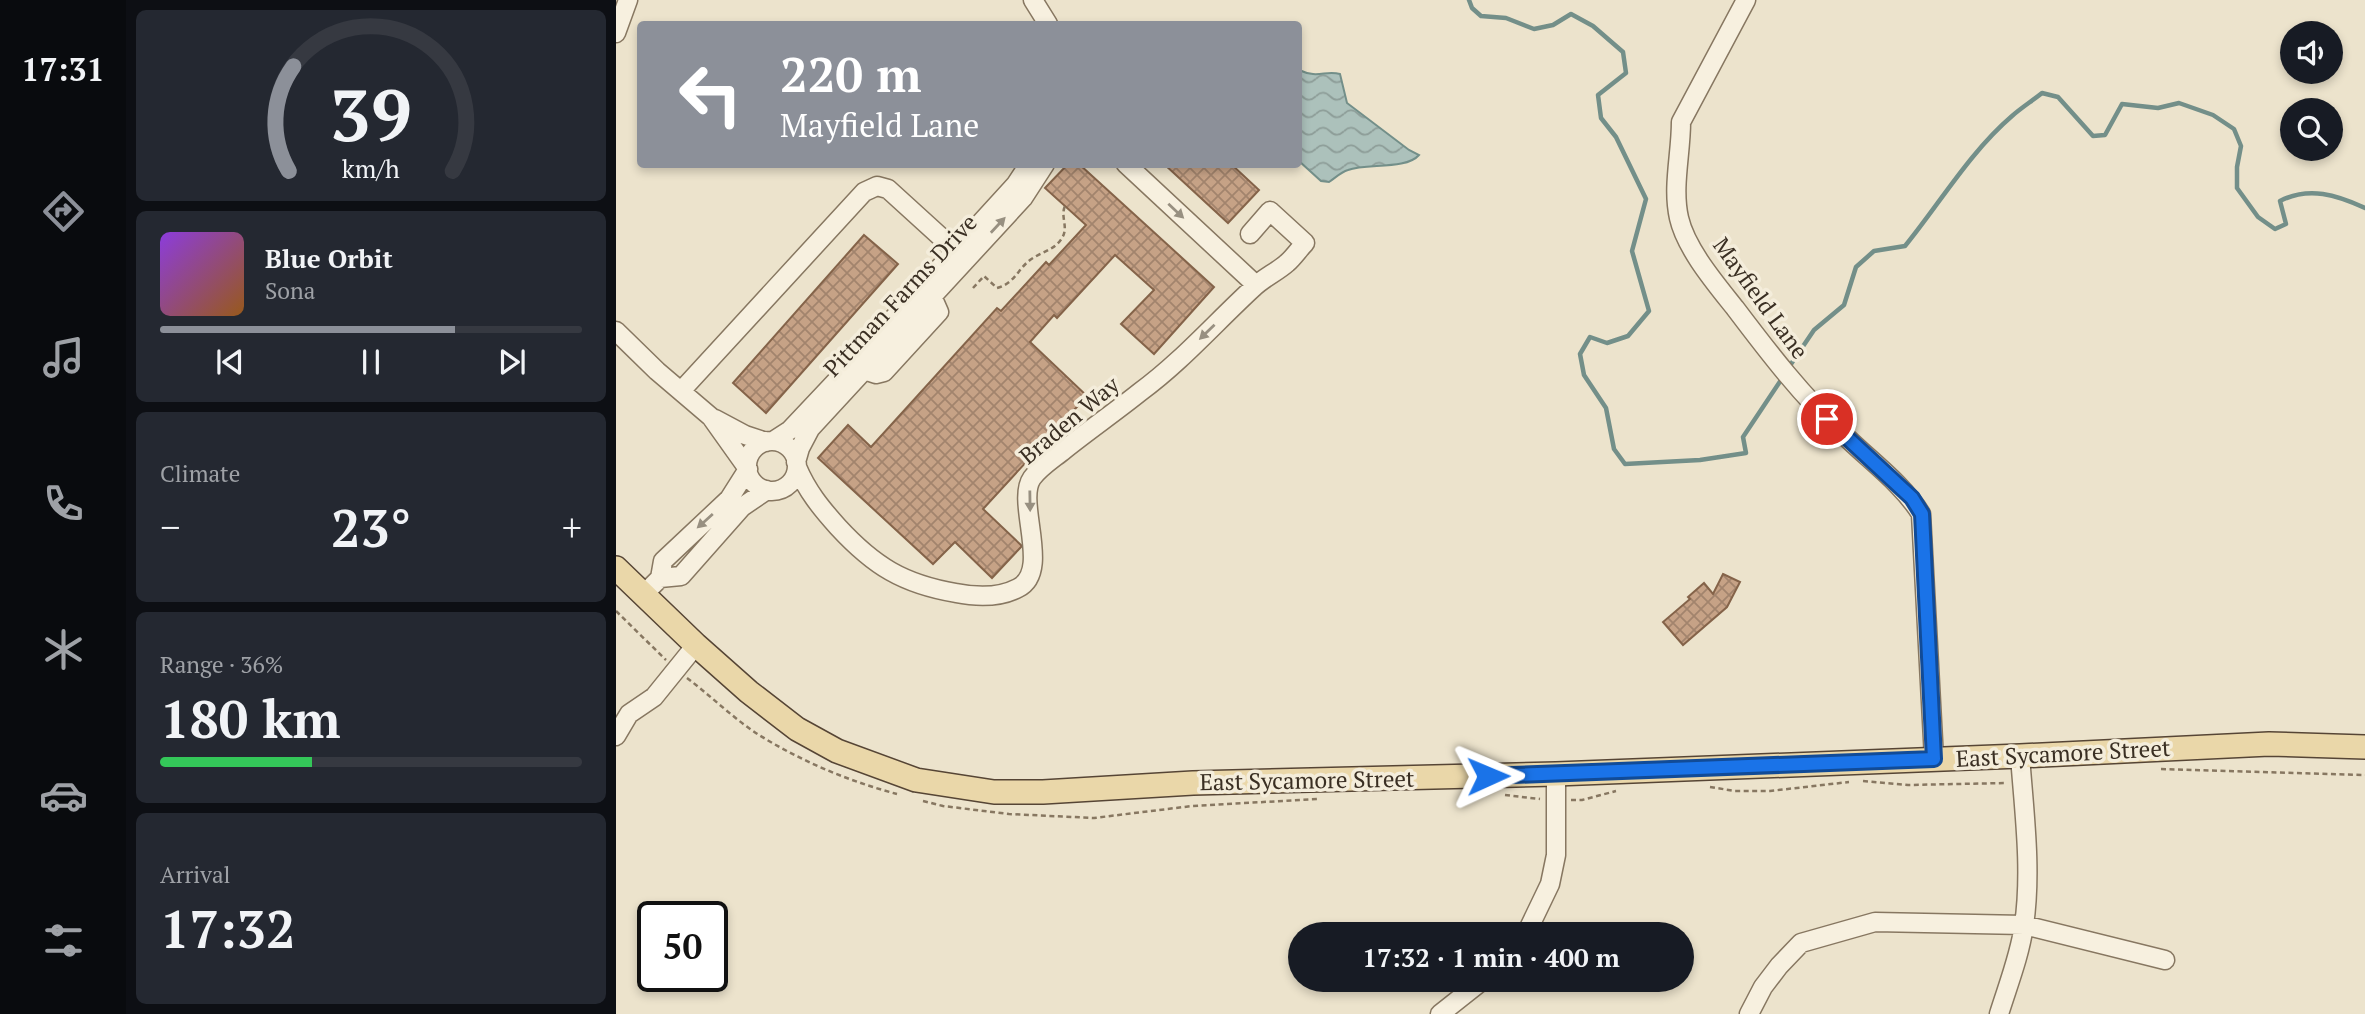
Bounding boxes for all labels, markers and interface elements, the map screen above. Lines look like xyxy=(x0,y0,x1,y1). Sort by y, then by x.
map controls xyxy=(2280,21,2343,161)
button: sound xyxy=(2280,21,2343,84)
text: 220 m xyxy=(780,41,922,106)
text: 17:31 xyxy=(21,48,105,90)
icon: left xyxy=(665,49,756,140)
text: 39 xyxy=(330,66,412,163)
button: search xyxy=(2280,98,2343,161)
text: Mayfield Lane xyxy=(780,104,979,146)
text: km/h xyxy=(342,152,400,185)
icon: directions xyxy=(39,187,88,236)
one-way arrow xyxy=(1167,203,1185,219)
street label: Pittman Farms Drive xyxy=(817,207,983,383)
one-way arrow xyxy=(990,217,1006,234)
street label: Mayfield Lane xyxy=(1706,231,1816,365)
text: Blue Orbit xyxy=(265,241,393,275)
text: Sona xyxy=(265,275,315,306)
one-way arrow xyxy=(1199,324,1216,340)
icon: music xyxy=(39,333,88,382)
icon: previous xyxy=(211,343,249,381)
icon: pause xyxy=(352,343,390,381)
icon: next xyxy=(493,343,531,381)
street label: Braden Way xyxy=(1013,369,1126,471)
pin xyxy=(1797,389,1857,449)
icon: arrive xyxy=(1808,400,1846,438)
text: Climate xyxy=(160,458,240,489)
icon: phone xyxy=(39,479,88,528)
one-way arrow xyxy=(1024,491,1035,513)
text: 23° xyxy=(331,493,411,562)
text: − xyxy=(160,502,180,552)
text: + xyxy=(562,502,582,552)
one-way arrow xyxy=(697,513,714,529)
icon: climate xyxy=(39,625,88,674)
text: Range · 36% xyxy=(160,649,283,680)
text: 180 km xyxy=(160,684,341,753)
street label: East Sycamore Street xyxy=(1955,732,2172,774)
position arrow xyxy=(1451,739,1525,813)
street label: East Sycamore Street xyxy=(1199,763,1415,797)
icon: car xyxy=(39,771,88,820)
text: Arrival xyxy=(160,859,231,890)
text: 17:32 xyxy=(160,894,295,963)
speed limit sign: 50 xyxy=(637,901,728,992)
icon: filters xyxy=(39,916,88,965)
text: 17:32 · 1 min · 400 m xyxy=(1362,940,1620,974)

